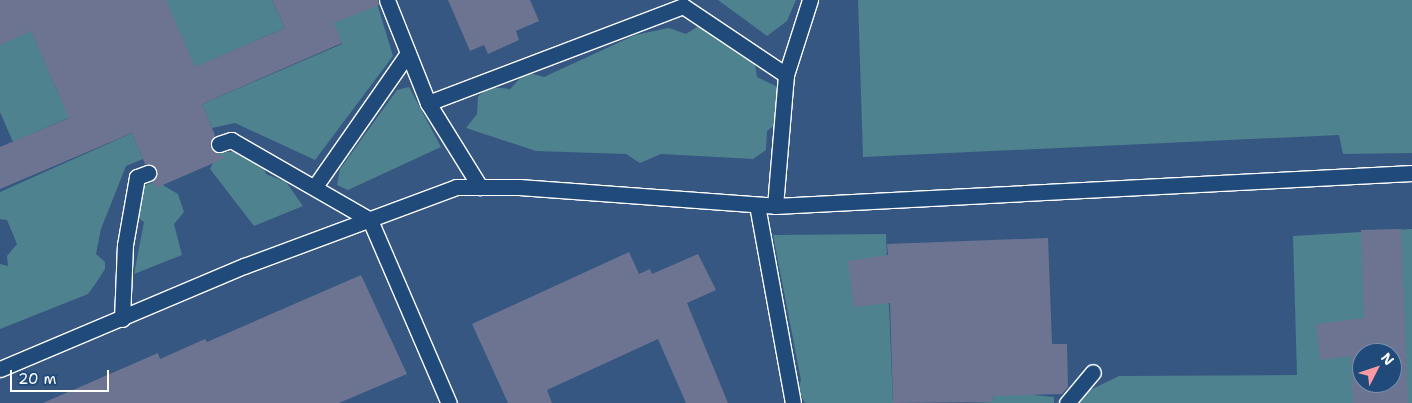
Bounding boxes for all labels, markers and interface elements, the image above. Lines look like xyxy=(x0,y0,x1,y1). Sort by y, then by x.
north arrow xyxy=(1352,343,1402,393)
text: N xyxy=(1377,349,1398,369)
scale bar xyxy=(12,360,111,392)
text: 20 m xyxy=(18,369,57,389)

